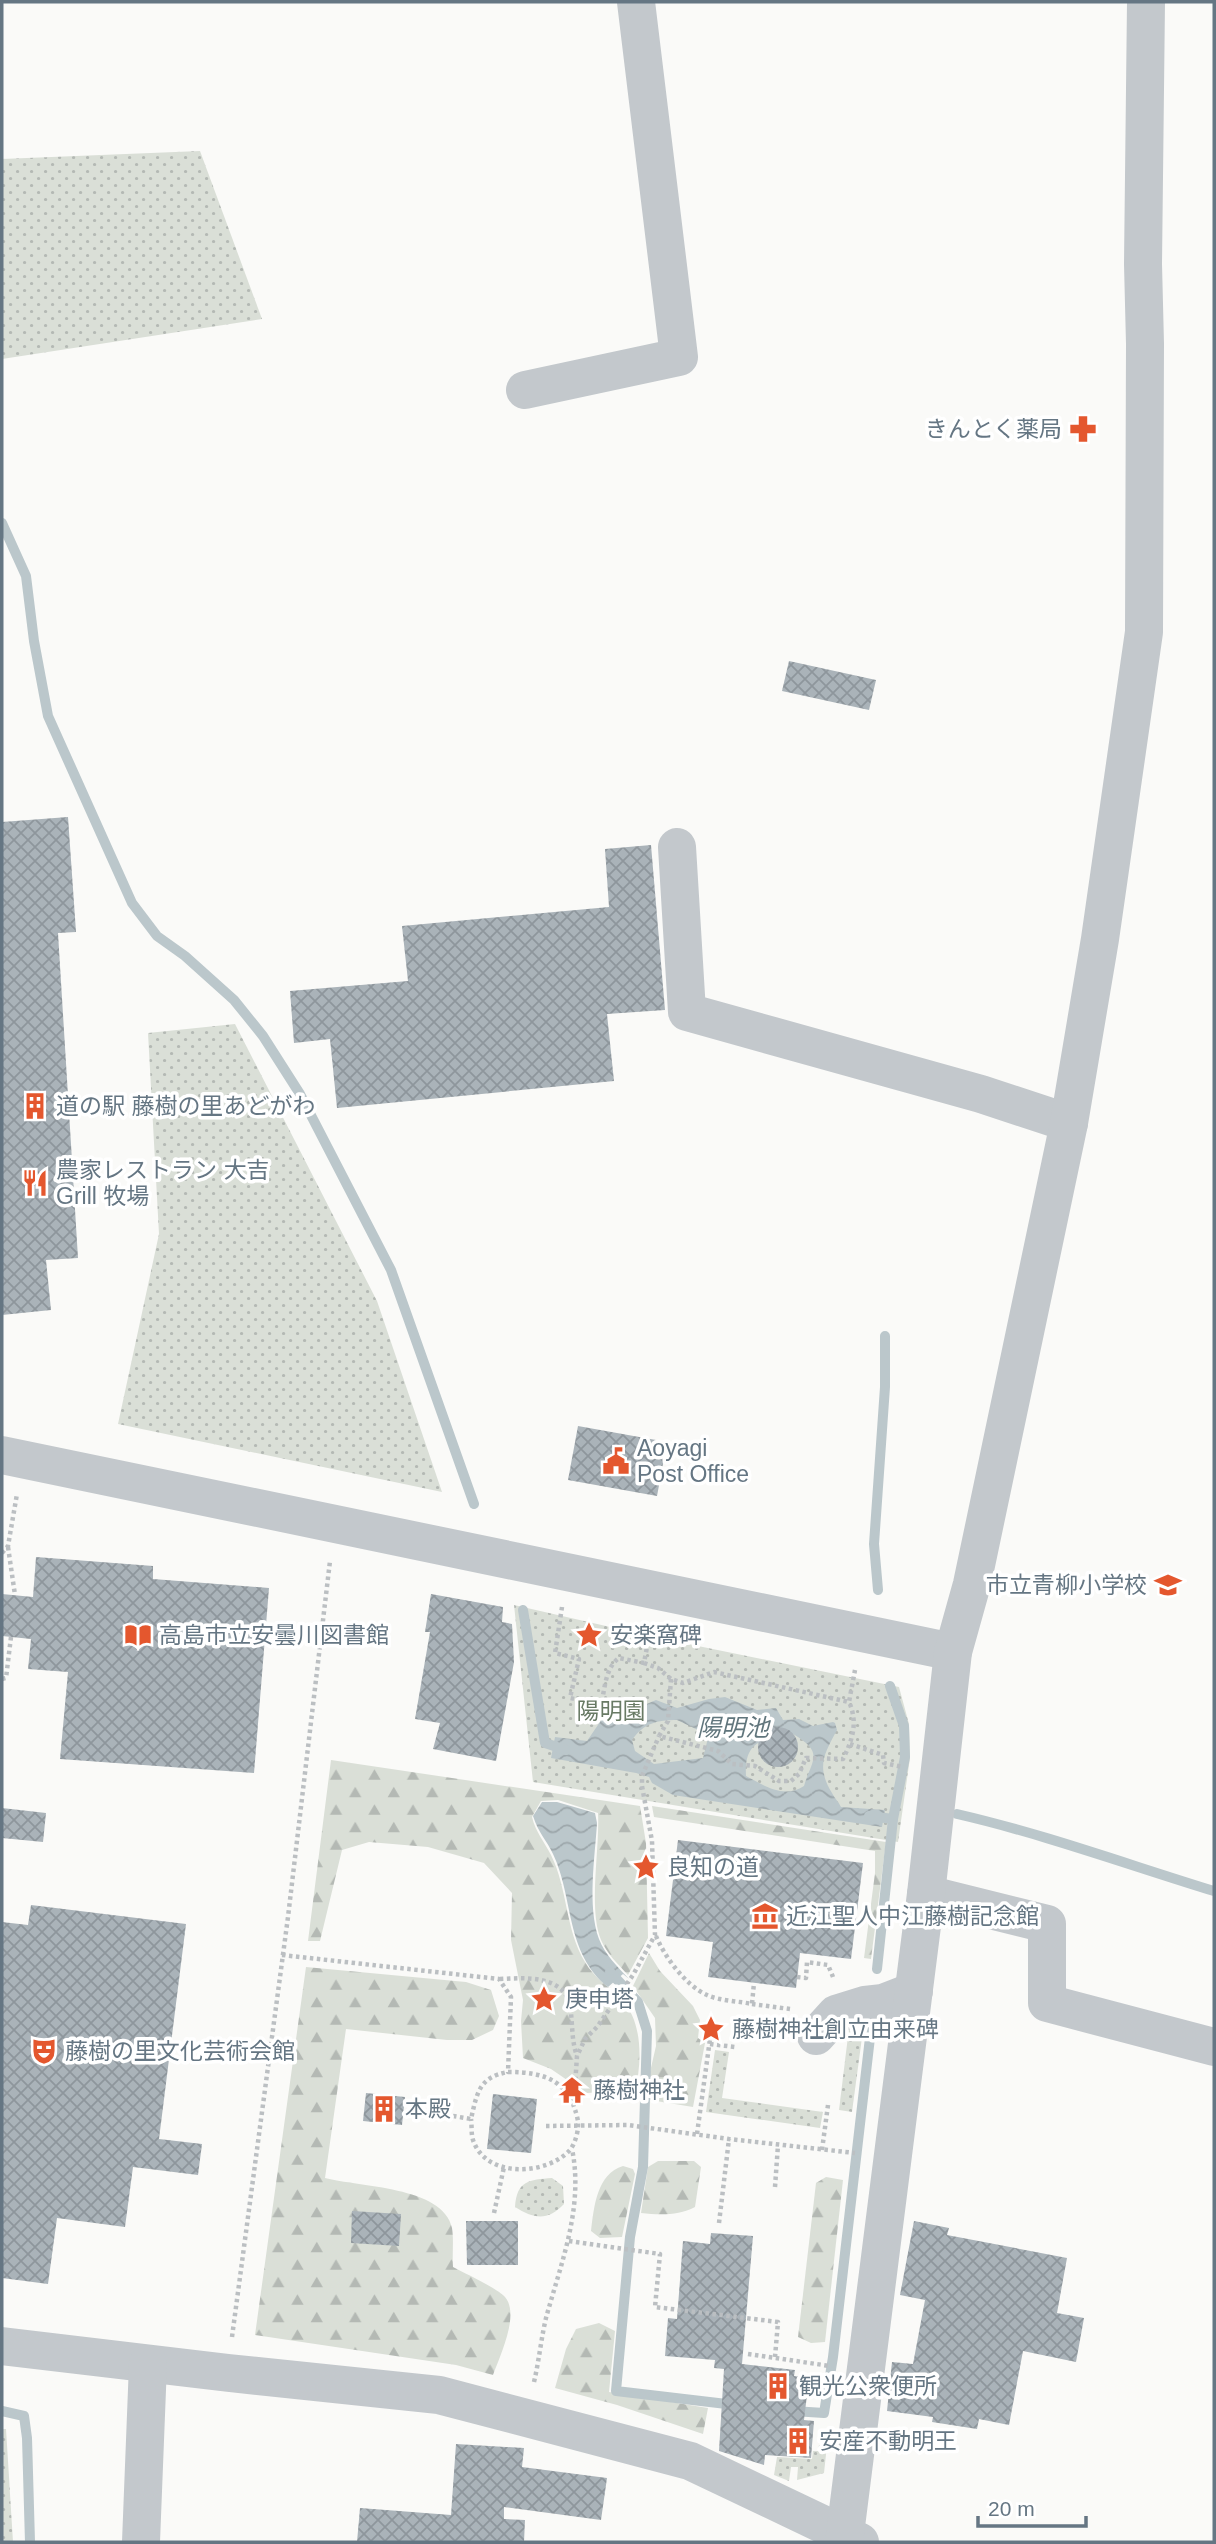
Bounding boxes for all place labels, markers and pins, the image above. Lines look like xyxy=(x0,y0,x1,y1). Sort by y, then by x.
pharmacy icon: きんとく薬局 xyxy=(1068,414,1098,444)
place label: きんとく薬局 xyxy=(925,416,1062,442)
building icon: 道の駅 藤樹の里あどがわ xyxy=(20,1091,50,1121)
place label: 道の駅 藤樹の里あどがわ xyxy=(56,1093,315,1119)
place label: 農家レストラン 大吉 Grill 牧場 xyxy=(56,1157,269,1209)
restaurant icon: 農家レストラン 大吉 Grill 牧場 xyxy=(20,1168,50,1198)
place label: Aoyagi Post Office xyxy=(637,1435,749,1487)
public building icon: Aoyagi Post Office xyxy=(601,1446,631,1476)
school or university icon: 市立青柳小学校 xyxy=(1153,1570,1183,1600)
place label: 市立青柳小学校 xyxy=(986,1572,1147,1598)
library icon: 高島市立安曇川図書館 xyxy=(123,1620,153,1650)
place icon: 安楽窩碑 xyxy=(574,1620,604,1650)
place label: 高島市立安曇川図書館 xyxy=(159,1622,389,1648)
place label: 安楽窩碑 xyxy=(610,1622,702,1648)
place icon: 良知の道 xyxy=(631,1852,661,1882)
place label: 良知の道 xyxy=(667,1854,759,1880)
museum icon: 近江聖人中江藤樹記念館 xyxy=(750,1901,780,1931)
place label: 近江聖人中江藤樹記念館 xyxy=(786,1903,1039,1929)
place icon: 庚申塔 xyxy=(529,1984,559,2014)
place label: 庚申塔 xyxy=(565,1986,634,2012)
place icon: 藤樹神社創立由来碑 xyxy=(696,2014,726,2044)
place label: 藤樹神社創立由来碑 xyxy=(732,2016,939,2042)
theatre icon: 藤樹の里文化芸術会館 xyxy=(29,2036,59,2066)
place label: 藤樹の里文化芸術会館 xyxy=(65,2038,295,2064)
temple icon: 藤樹神社 xyxy=(557,2075,587,2105)
place label: 藤樹神社 xyxy=(593,2077,685,2103)
building icon: 本殿 xyxy=(369,2094,399,2124)
place label: 本殿 xyxy=(405,2096,451,2122)
building icon: 観光公衆便所 xyxy=(763,2371,793,2401)
place label: 観光公衆便所 xyxy=(799,2373,937,2399)
building icon: 安産不動明王 xyxy=(783,2426,813,2456)
place label: 安産不動明王 xyxy=(819,2428,957,2454)

